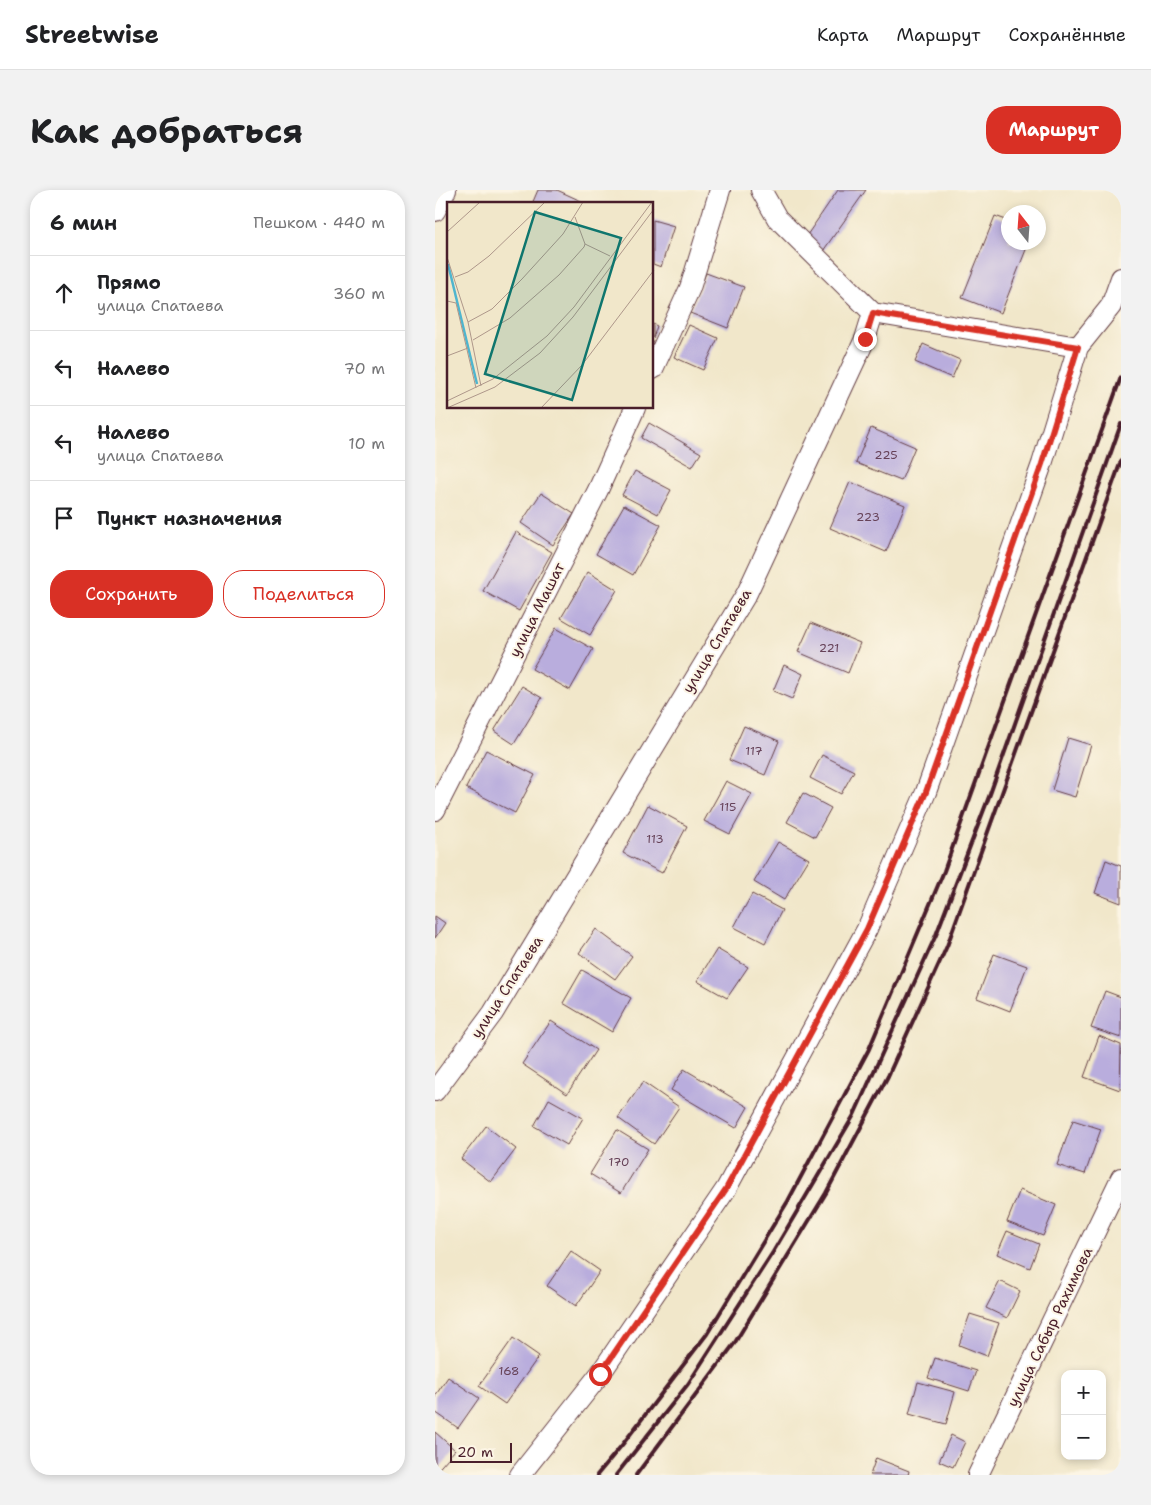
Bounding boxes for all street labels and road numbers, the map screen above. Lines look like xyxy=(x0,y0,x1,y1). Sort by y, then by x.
street label: улица Машат xyxy=(505,559,570,661)
street label: улица Спатаева xyxy=(678,585,756,697)
street label: улица Спатаева xyxy=(466,931,548,1042)
street label: улица Сабыр Рахимова xyxy=(1003,1243,1098,1410)

